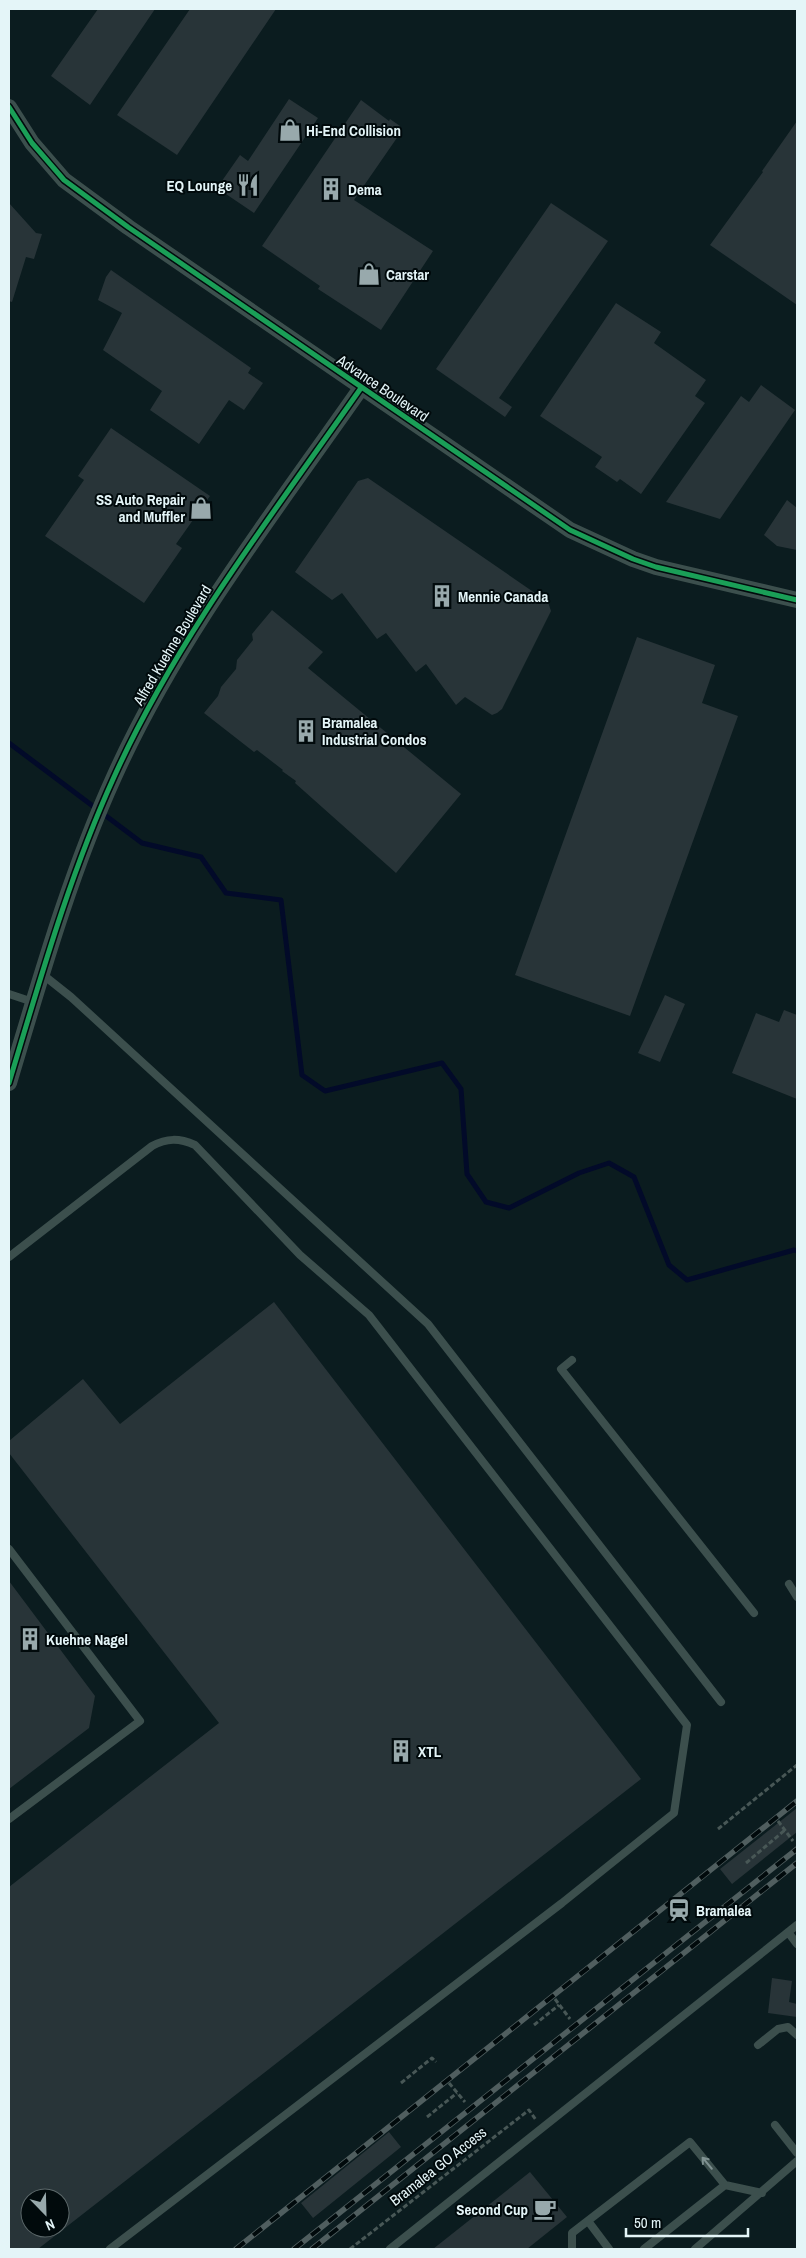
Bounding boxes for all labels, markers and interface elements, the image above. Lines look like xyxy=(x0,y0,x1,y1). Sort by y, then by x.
shop icon: Hi-End Collision xyxy=(277,117,303,143)
place label: Hi-End Collision xyxy=(306,120,401,141)
restaurant icon: EQ Lounge xyxy=(235,172,261,198)
place label: EQ Lounge xyxy=(166,175,232,196)
building icon: Dema xyxy=(318,176,344,202)
place label: Dema xyxy=(348,179,382,200)
shop icon: Carstar xyxy=(356,261,382,287)
place label: Carstar xyxy=(386,264,429,285)
street label: Advance Boulevard xyxy=(332,349,433,427)
place label: SS Auto Repair and Muffler xyxy=(96,489,185,527)
shop icon: SS Auto Repair and Muffler xyxy=(188,495,214,521)
street label: Alfred Kuehne Boulevard xyxy=(127,581,216,710)
building icon: Mennie Canada xyxy=(429,583,455,609)
place label: Mennie Canada xyxy=(458,586,548,607)
place label: Bramalea Industrial Condos xyxy=(322,712,427,750)
building icon: Bramalea Industrial Condos xyxy=(293,718,319,744)
building icon: Kuehne Nagel xyxy=(17,1626,43,1652)
place label: Kuehne Nagel xyxy=(46,1629,128,1650)
building icon: XTL xyxy=(388,1738,414,1764)
place label: XTL xyxy=(418,1741,442,1762)
station icon: Bramalea xyxy=(666,1897,692,1923)
place label: Bramalea xyxy=(696,1900,752,1921)
street label: Bramalea GO Access xyxy=(385,2122,491,2210)
one-way arrow xyxy=(701,2157,712,2170)
north arrow xyxy=(20,2188,70,2238)
cafe icon: Second Cup xyxy=(532,2196,558,2222)
place label: Second Cup xyxy=(456,2199,528,2220)
scale bar xyxy=(626,2206,748,2238)
text: 50 m xyxy=(634,2212,661,2233)
text: N xyxy=(43,2215,57,2235)

